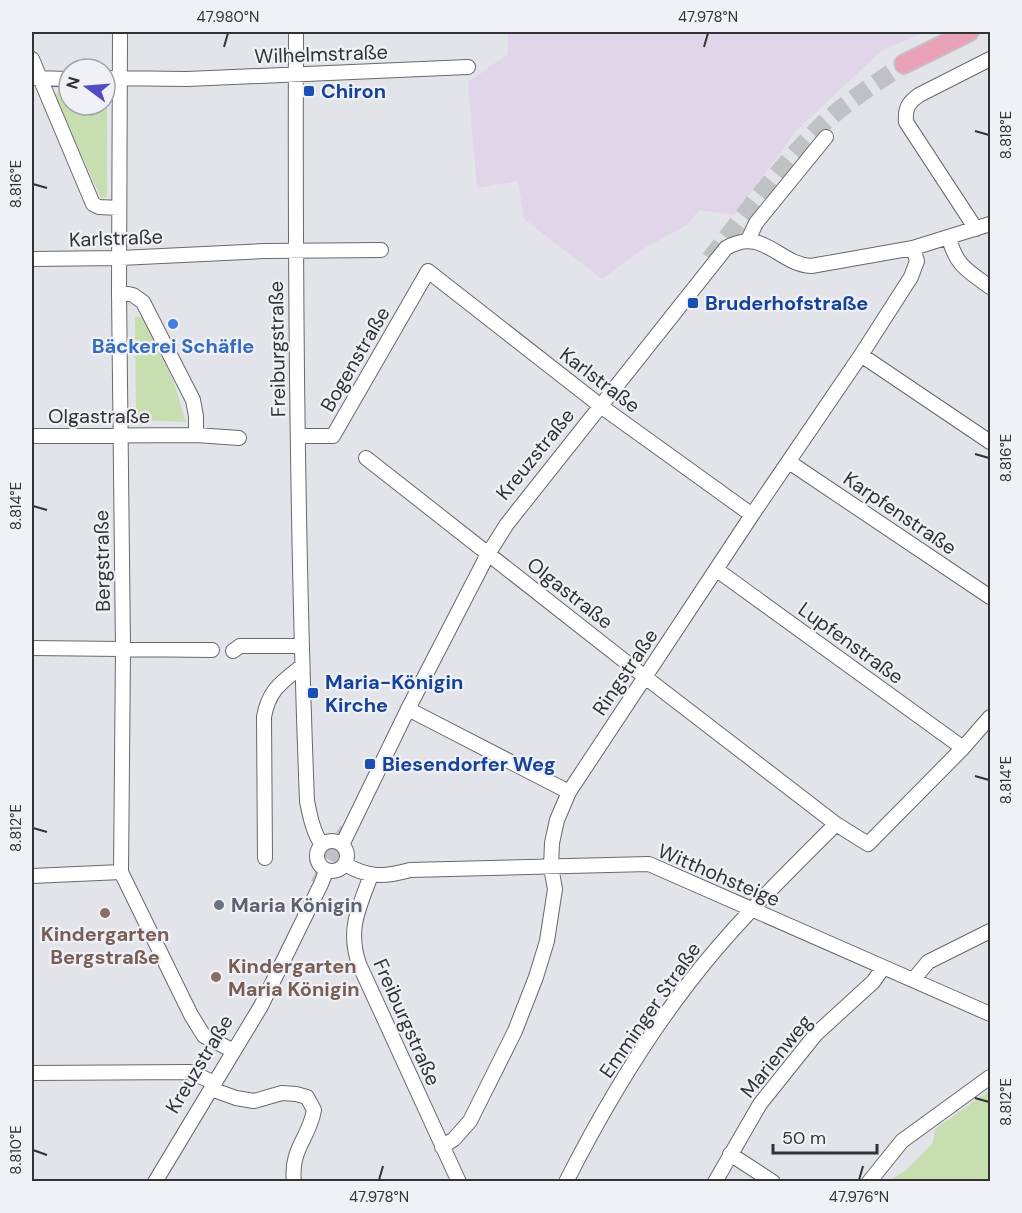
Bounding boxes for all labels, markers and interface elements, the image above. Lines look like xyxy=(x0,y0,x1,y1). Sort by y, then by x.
text: 47.980°N xyxy=(197,7,259,27)
text: 47.978°N xyxy=(678,7,738,27)
street label: Wilhelmstraße xyxy=(254,39,388,69)
north arrow xyxy=(57,57,117,117)
text: N xyxy=(61,74,85,92)
place label: Chiron xyxy=(321,78,386,104)
marker: Chiron xyxy=(302,84,316,98)
text: 8.818°E xyxy=(996,111,1016,159)
text: 8.816°E xyxy=(6,160,26,208)
street label: Karlstraße xyxy=(69,223,163,253)
street label: Freiburgstraße xyxy=(263,281,291,417)
place label: Bruderhofstraße xyxy=(705,290,868,316)
marker: Bruderhofstraße xyxy=(686,296,700,310)
street label: Bogenstraße xyxy=(314,302,396,416)
marker: Bäckerei Schäfle xyxy=(166,317,180,331)
place label: Bäckerei Schäfle xyxy=(92,333,254,359)
street label: Karlstraße xyxy=(555,341,645,419)
street label: Olgastraße xyxy=(48,403,150,429)
street label: Kreuzstraße xyxy=(490,403,580,505)
text: 8.816°E xyxy=(996,434,1016,482)
street label: Karpfenstraße xyxy=(838,466,962,560)
text: 8.814°E xyxy=(6,482,26,530)
street label: Bergstraße xyxy=(88,510,116,612)
street label: Olgastraße xyxy=(522,551,618,635)
street label: Lupfenstraße xyxy=(793,596,909,690)
street label: Ringstraße xyxy=(586,624,664,720)
place label: Maria-Königin Kirche xyxy=(325,669,463,718)
marker: Maria-Königin Kirche xyxy=(306,686,320,700)
place label: Biesendorfer Weg xyxy=(382,751,556,777)
text: 8.814°E xyxy=(996,756,1016,804)
marker: Biesendorfer Weg xyxy=(363,757,377,771)
text: 8.812°E xyxy=(6,804,26,852)
street label: Witthohsteige xyxy=(654,838,784,912)
place label: Maria Königin xyxy=(231,892,362,918)
marker: Maria Königin xyxy=(212,898,226,912)
marker: Kindergarten Bergstraße xyxy=(98,906,112,920)
place label: Kindergarten Bergstraße xyxy=(41,921,169,970)
street label: Emminger Straße xyxy=(593,937,707,1083)
place label: Kindergarten Maria Königin xyxy=(228,953,359,1002)
street label: Freiburgstraße xyxy=(367,954,447,1090)
marker: Kindergarten Maria Königin xyxy=(209,970,223,984)
street label: Marienweg xyxy=(734,1009,818,1103)
street label: Kreuzstraße xyxy=(159,1010,239,1118)
text: 8.812°E xyxy=(996,1078,1016,1126)
scale bar xyxy=(773,1117,876,1155)
text: 8.810°E xyxy=(6,1125,26,1175)
text: 50 m xyxy=(782,1126,826,1150)
text: 47.978°N xyxy=(349,1187,409,1207)
text: 47.976°N xyxy=(829,1187,889,1207)

